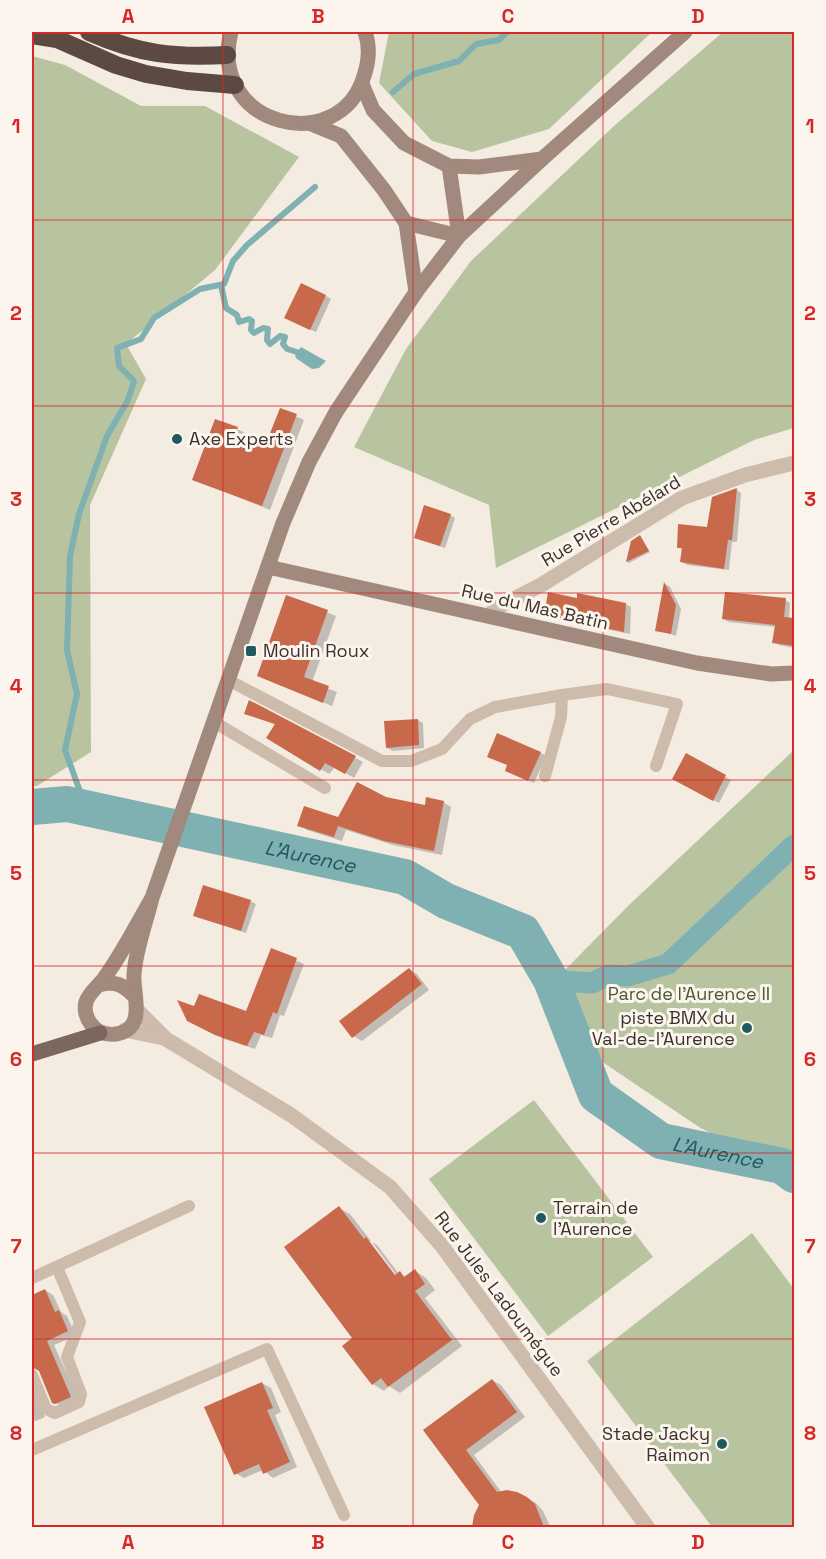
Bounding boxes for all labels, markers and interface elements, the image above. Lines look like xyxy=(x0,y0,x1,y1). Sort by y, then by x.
text: A xyxy=(122,3,135,29)
text: B xyxy=(311,3,325,29)
text: C xyxy=(502,3,515,29)
text: D xyxy=(691,3,705,29)
text: 1 xyxy=(11,113,21,139)
text: 1 xyxy=(805,113,815,139)
text: 2 xyxy=(10,300,22,326)
text: 2 xyxy=(804,300,816,326)
place label: Axe Experts xyxy=(189,427,293,450)
marker: Axe Experts xyxy=(170,432,184,446)
street label: Rue Pierre Abélard xyxy=(537,470,684,571)
text: 3 xyxy=(10,486,22,512)
text: 3 xyxy=(804,486,816,512)
street label: Rue du Mas Batin xyxy=(459,578,611,635)
place label: Moulin Roux xyxy=(263,639,369,662)
marker: Moulin Roux xyxy=(244,644,258,658)
text: 4 xyxy=(10,673,23,699)
text: 4 xyxy=(804,673,817,699)
water label: L'Aurence xyxy=(263,834,359,879)
text: 5 xyxy=(10,860,22,886)
text: 5 xyxy=(804,860,816,886)
park label: Parc de l'Aurence II xyxy=(608,982,770,1005)
place label: piste BMX du Val-de-l'Aurence xyxy=(592,1006,735,1050)
marker: piste BMX du Val-de-l'Aurence xyxy=(740,1021,754,1035)
text: 6 xyxy=(10,1046,22,1072)
text: 6 xyxy=(804,1046,816,1072)
water label: L'Aurence xyxy=(670,1131,767,1175)
place label: Terrain de l'Aurence xyxy=(553,1196,638,1240)
street label: Rue Jules Ladoumégue xyxy=(430,1206,569,1381)
marker: Terrain de l'Aurence xyxy=(534,1211,548,1225)
text: 7 xyxy=(10,1233,22,1259)
text: 7 xyxy=(804,1233,816,1259)
text: 8 xyxy=(10,1420,22,1446)
text: 8 xyxy=(804,1420,816,1446)
place label: Stade Jacky Raimon xyxy=(602,1422,710,1466)
marker: Stade Jacky Raimon xyxy=(715,1437,729,1451)
text: A xyxy=(122,1529,135,1555)
text: B xyxy=(311,1529,325,1555)
text: C xyxy=(502,1529,515,1555)
text: D xyxy=(691,1529,705,1555)

